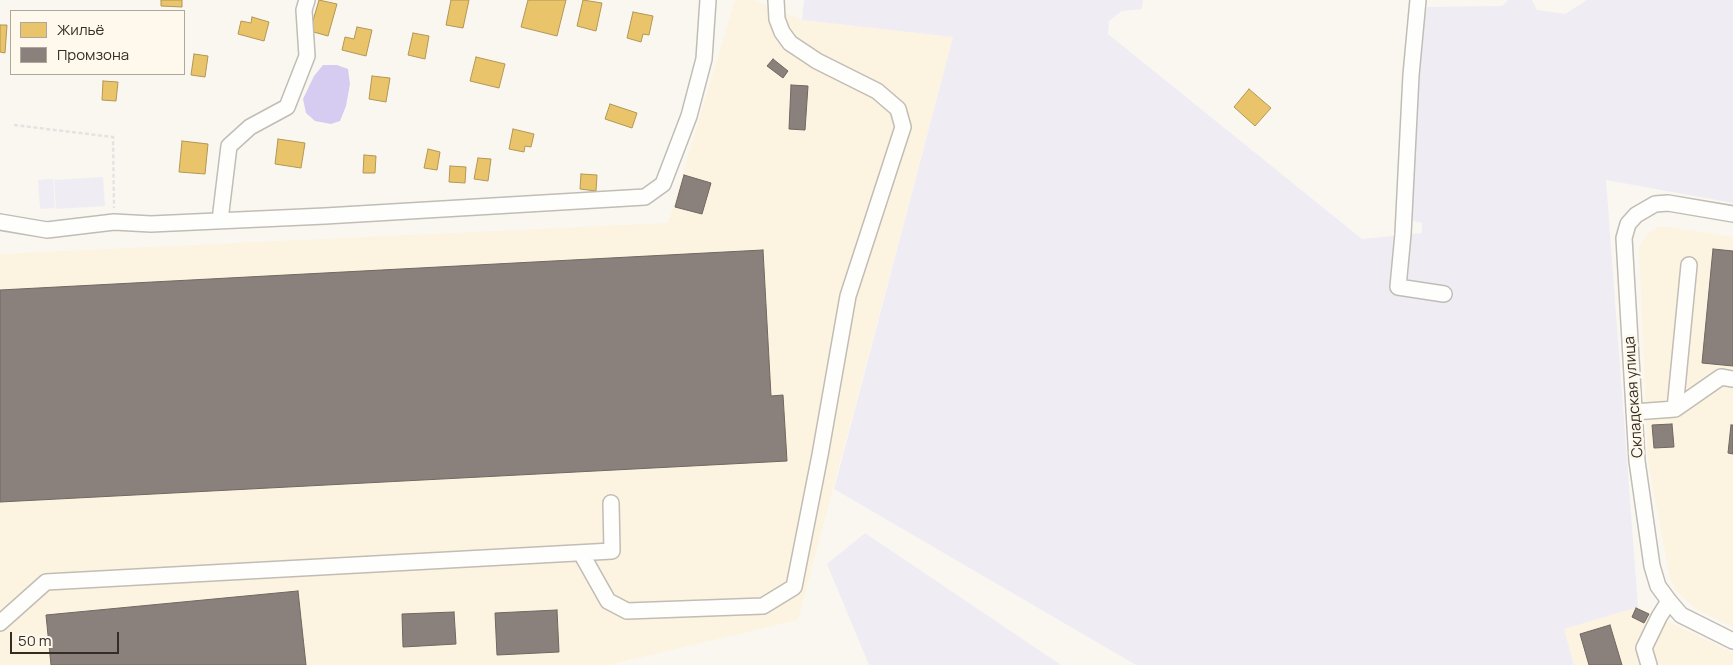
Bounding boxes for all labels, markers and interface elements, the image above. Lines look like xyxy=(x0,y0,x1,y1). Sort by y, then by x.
legend xyxy=(10,10,185,75)
text: Жильё xyxy=(57,19,104,40)
text: Промзона xyxy=(57,44,129,65)
street label: Складская улица xyxy=(1621,336,1647,458)
scale bar xyxy=(12,622,121,654)
text: 50 m xyxy=(18,630,52,651)

